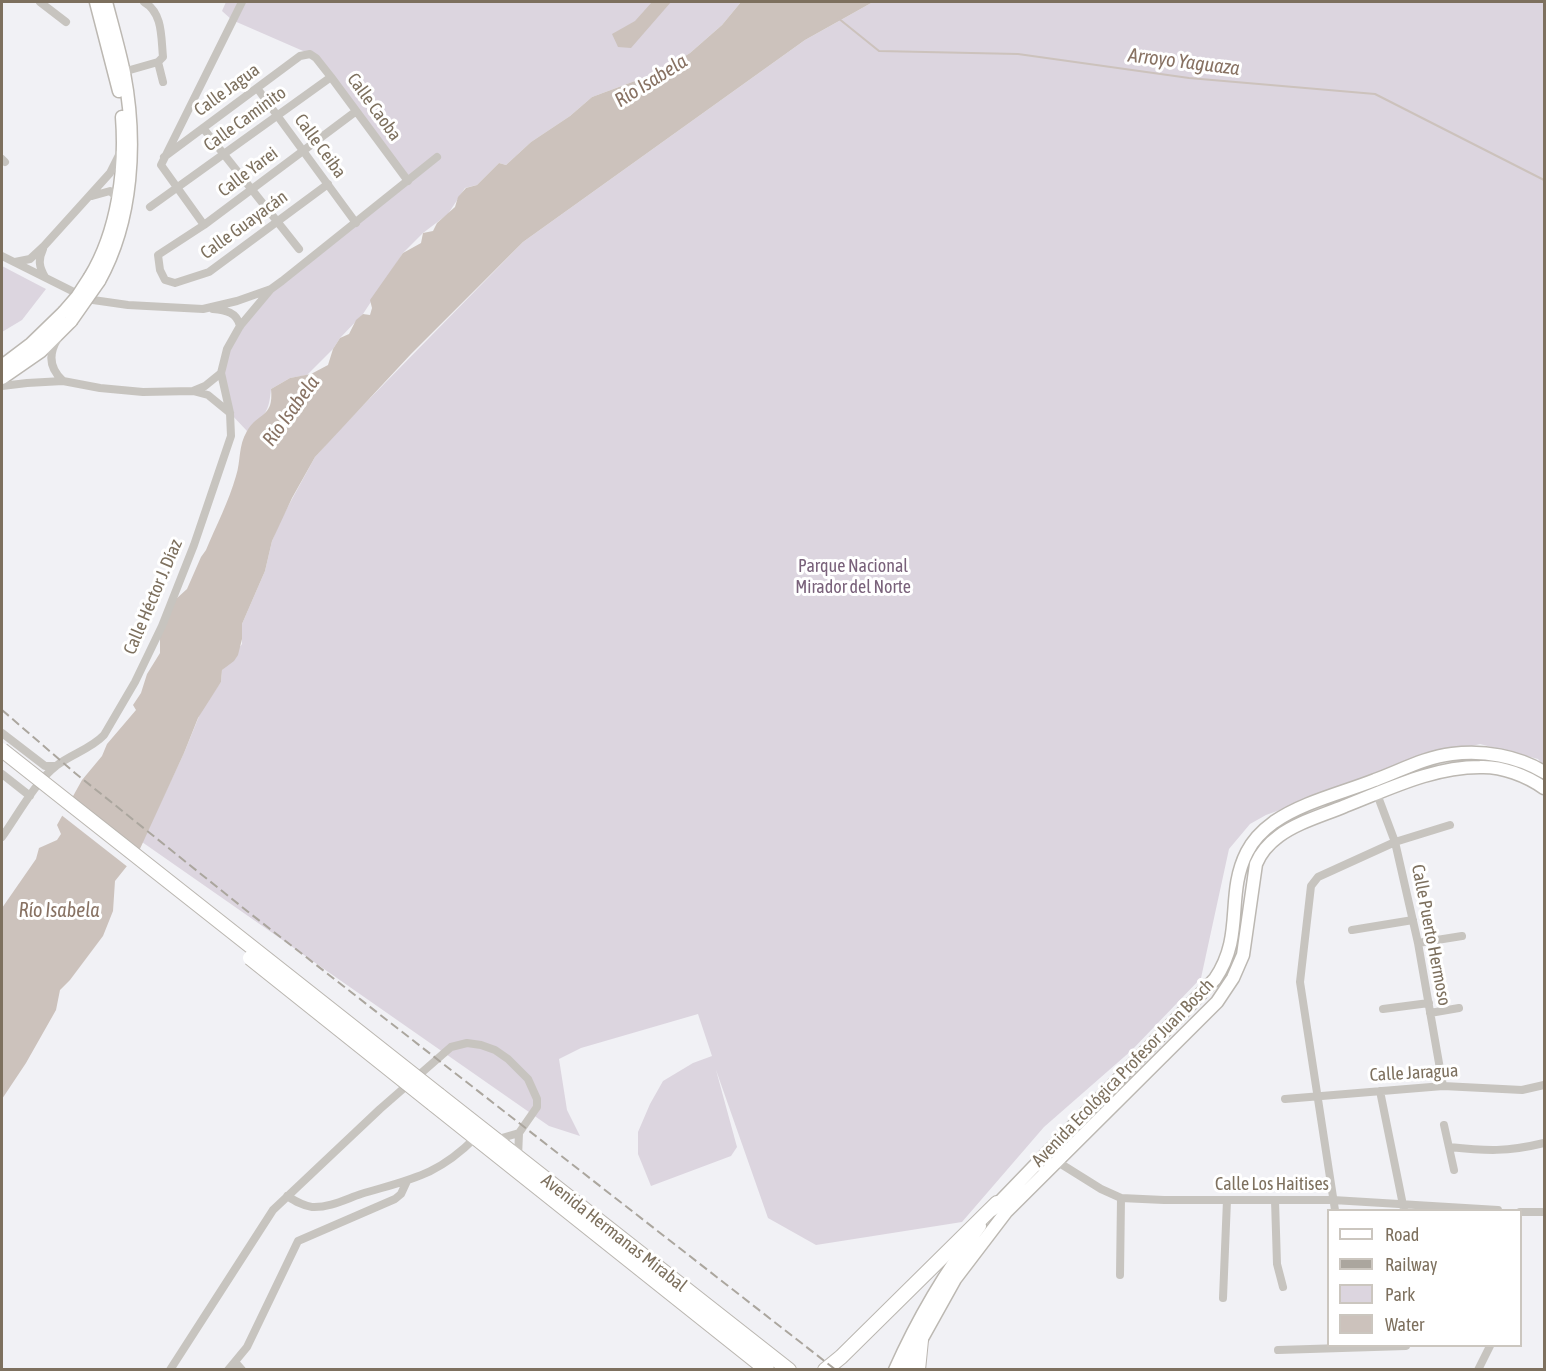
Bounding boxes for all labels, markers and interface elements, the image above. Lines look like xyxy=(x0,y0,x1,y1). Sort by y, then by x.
water label: Arroyo Yaguaza xyxy=(1127,43,1241,81)
water label: Río Isabela xyxy=(610,49,692,113)
street label: Calle Jagua xyxy=(190,59,264,121)
street label: Calle Caoba xyxy=(342,69,406,145)
street label: Calle Caminito xyxy=(200,82,290,156)
street label: Calle Ceiba xyxy=(290,110,350,182)
street label: Calle Yarei xyxy=(214,142,282,202)
street label: Calle Guayacán xyxy=(196,186,292,264)
water label: Río Isabela xyxy=(257,371,325,451)
street label: Calle Héctor J. Díaz xyxy=(119,536,187,658)
park label: Parque Nacional Mirador del Norte xyxy=(795,555,911,598)
street label: Calle Puerto Hermoso xyxy=(1407,863,1455,1007)
water label: Río Isabela xyxy=(18,899,100,923)
street label: Avenida Ecológica Profesor Juan Bosch xyxy=(1027,975,1219,1171)
street label: Calle Jaragua xyxy=(1369,1060,1459,1086)
street label: Avenida Hermanas Mirabal xyxy=(537,1169,691,1297)
street label: Calle Los Haitises xyxy=(1215,1173,1329,1195)
legend xyxy=(1327,1209,1522,1347)
text: Road xyxy=(1385,1224,1419,1245)
text: Railway xyxy=(1385,1254,1437,1275)
text: Park xyxy=(1385,1284,1415,1305)
text: Water xyxy=(1385,1314,1424,1335)

